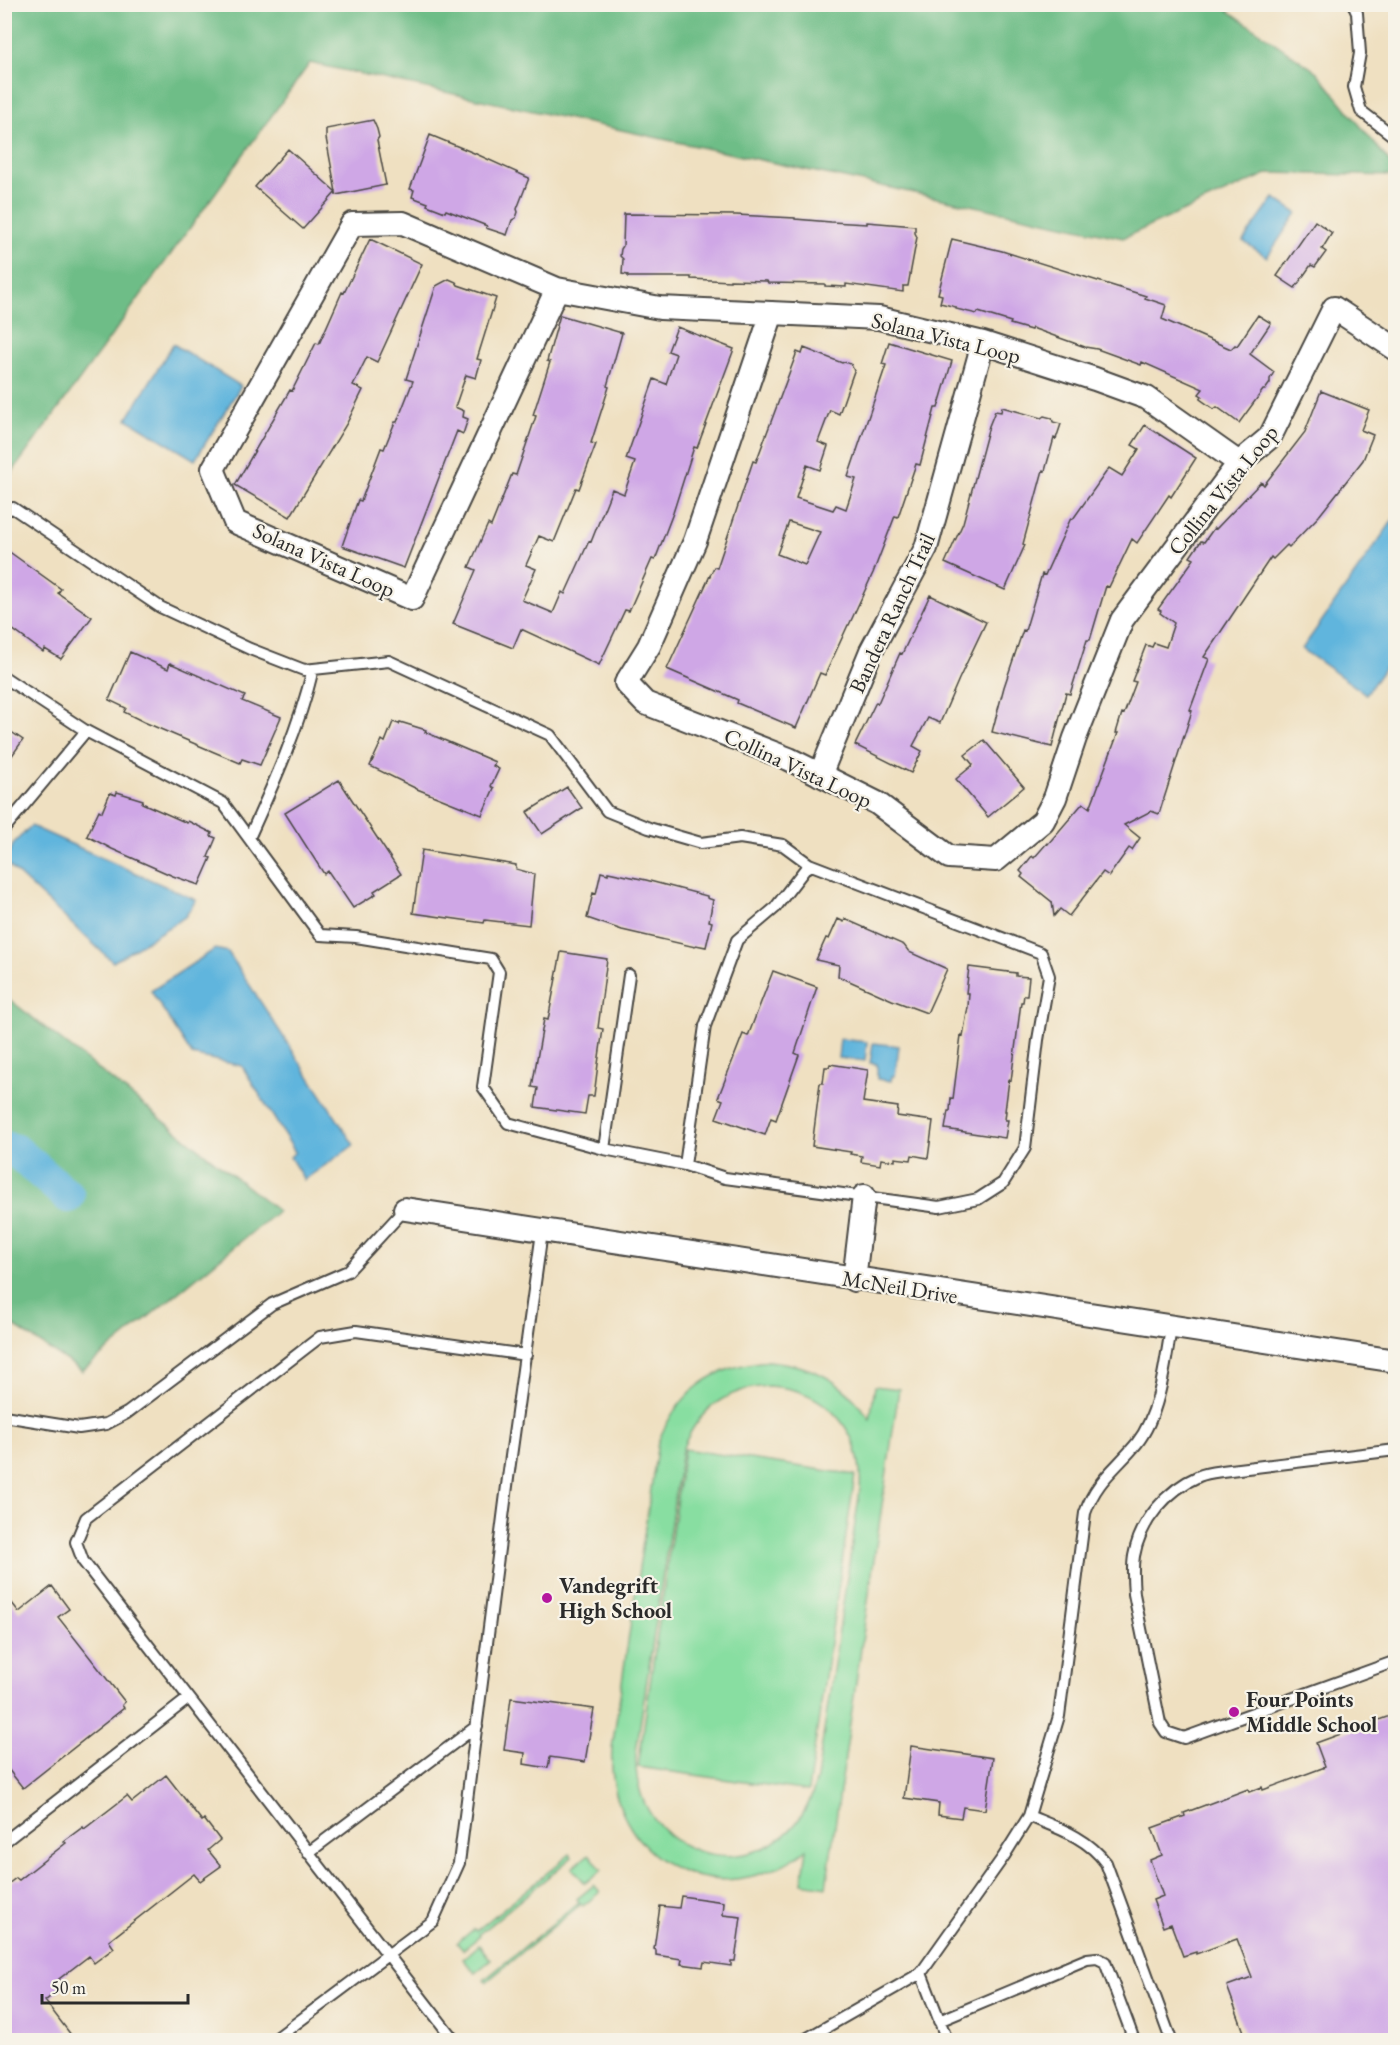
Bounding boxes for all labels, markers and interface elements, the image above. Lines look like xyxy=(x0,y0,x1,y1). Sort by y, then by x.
street label: Solana Vista Loop xyxy=(868,305,1024,371)
street label: Collina Vista Loop xyxy=(1161,419,1285,561)
street label: Solana Vista Loop xyxy=(248,516,400,604)
street label: Bandera Ranch Trail xyxy=(842,528,942,698)
street label: Collina Vista Loop xyxy=(719,721,877,815)
street label: McNeil Drive xyxy=(840,1264,960,1310)
place label: Vandegrift High School xyxy=(559,1571,672,1625)
marker: Vandegrift High School xyxy=(540,1591,554,1605)
place label: Four Points Middle School xyxy=(1246,1685,1377,1739)
marker: Four Points Middle School xyxy=(1227,1705,1241,1719)
scale bar xyxy=(42,1967,188,2005)
text: 50 m xyxy=(51,1976,86,1999)

